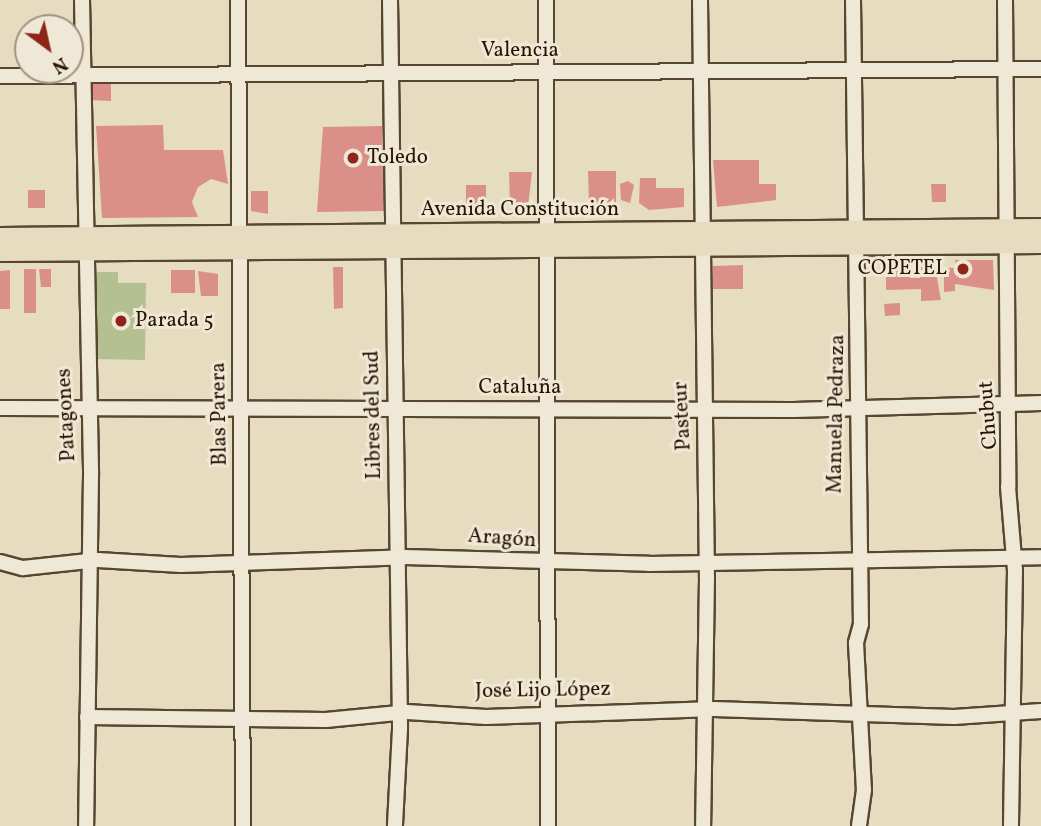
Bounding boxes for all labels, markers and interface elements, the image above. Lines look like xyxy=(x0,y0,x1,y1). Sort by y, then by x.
north arrow xyxy=(14,14,84,84)
street label: Valencia xyxy=(481,38,559,64)
text: N xyxy=(46,50,72,80)
place label: Toledo xyxy=(367,145,428,171)
marker: Toledo xyxy=(345,150,361,166)
street label: Avenida Constitución xyxy=(421,197,619,223)
place label: COPETEL xyxy=(858,256,947,282)
marker: COPETEL xyxy=(953,259,973,279)
place label: Parada 5 xyxy=(135,308,214,334)
marker: Parada 5 xyxy=(113,313,129,329)
street label: Manuela Pedraza xyxy=(823,334,851,494)
street label: Libres del Sud xyxy=(360,350,388,480)
street label: Blas Parera xyxy=(206,362,234,466)
street label: Patagones xyxy=(52,368,82,462)
street label: Cataluña xyxy=(479,375,561,401)
street label: Chubut xyxy=(974,380,1004,450)
street label: Pasteur xyxy=(669,381,697,451)
street label: Aragón xyxy=(467,524,537,554)
street label: José Lijo López xyxy=(475,677,611,705)

